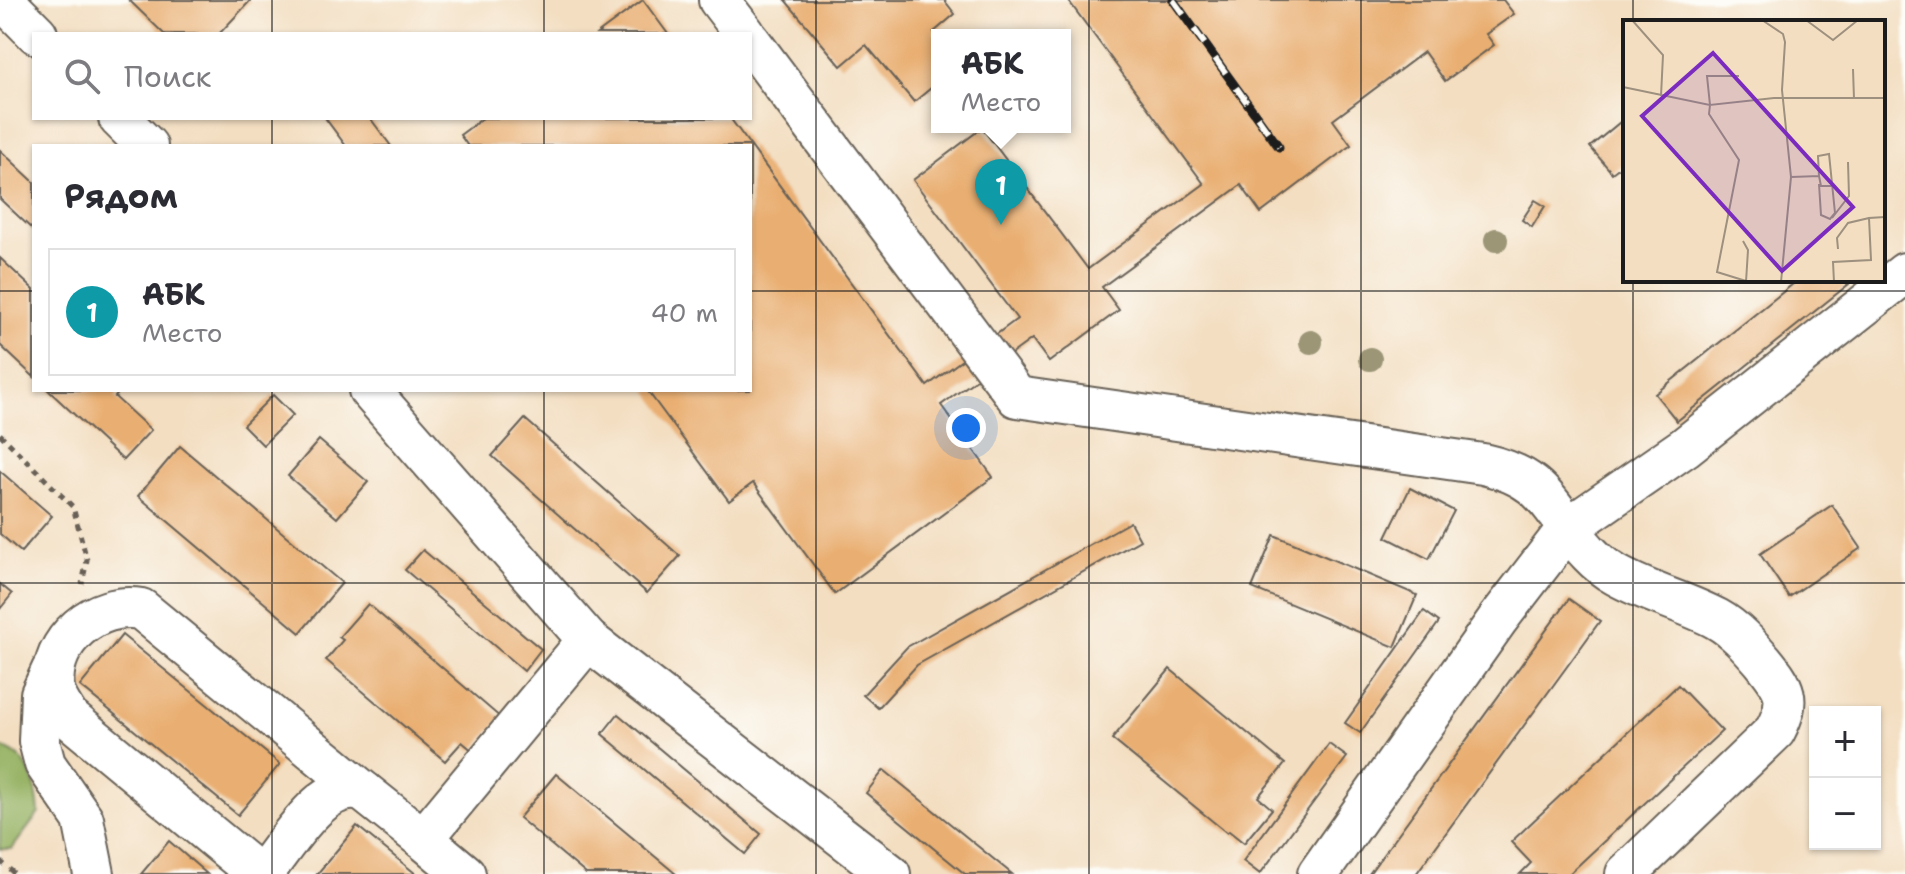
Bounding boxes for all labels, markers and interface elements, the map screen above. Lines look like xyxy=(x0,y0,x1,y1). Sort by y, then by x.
inset map xyxy=(1623,20,1885,282)
popup xyxy=(931,29,1071,133)
search box xyxy=(32,32,752,120)
text: АБК xyxy=(961,43,1024,84)
icon: search xyxy=(60,54,104,98)
text: Поиск xyxy=(124,56,212,97)
text: Место xyxy=(961,84,1041,119)
pin: 1 xyxy=(975,159,1027,225)
text: Рядом xyxy=(64,173,178,219)
text: АБК xyxy=(142,274,205,315)
text: 1 xyxy=(86,295,98,330)
text: 40 m xyxy=(651,295,718,330)
text: Место xyxy=(142,315,223,350)
your location xyxy=(946,408,986,448)
map controls xyxy=(1809,706,1881,850)
button: + xyxy=(1809,706,1881,778)
button: − xyxy=(1809,778,1881,850)

